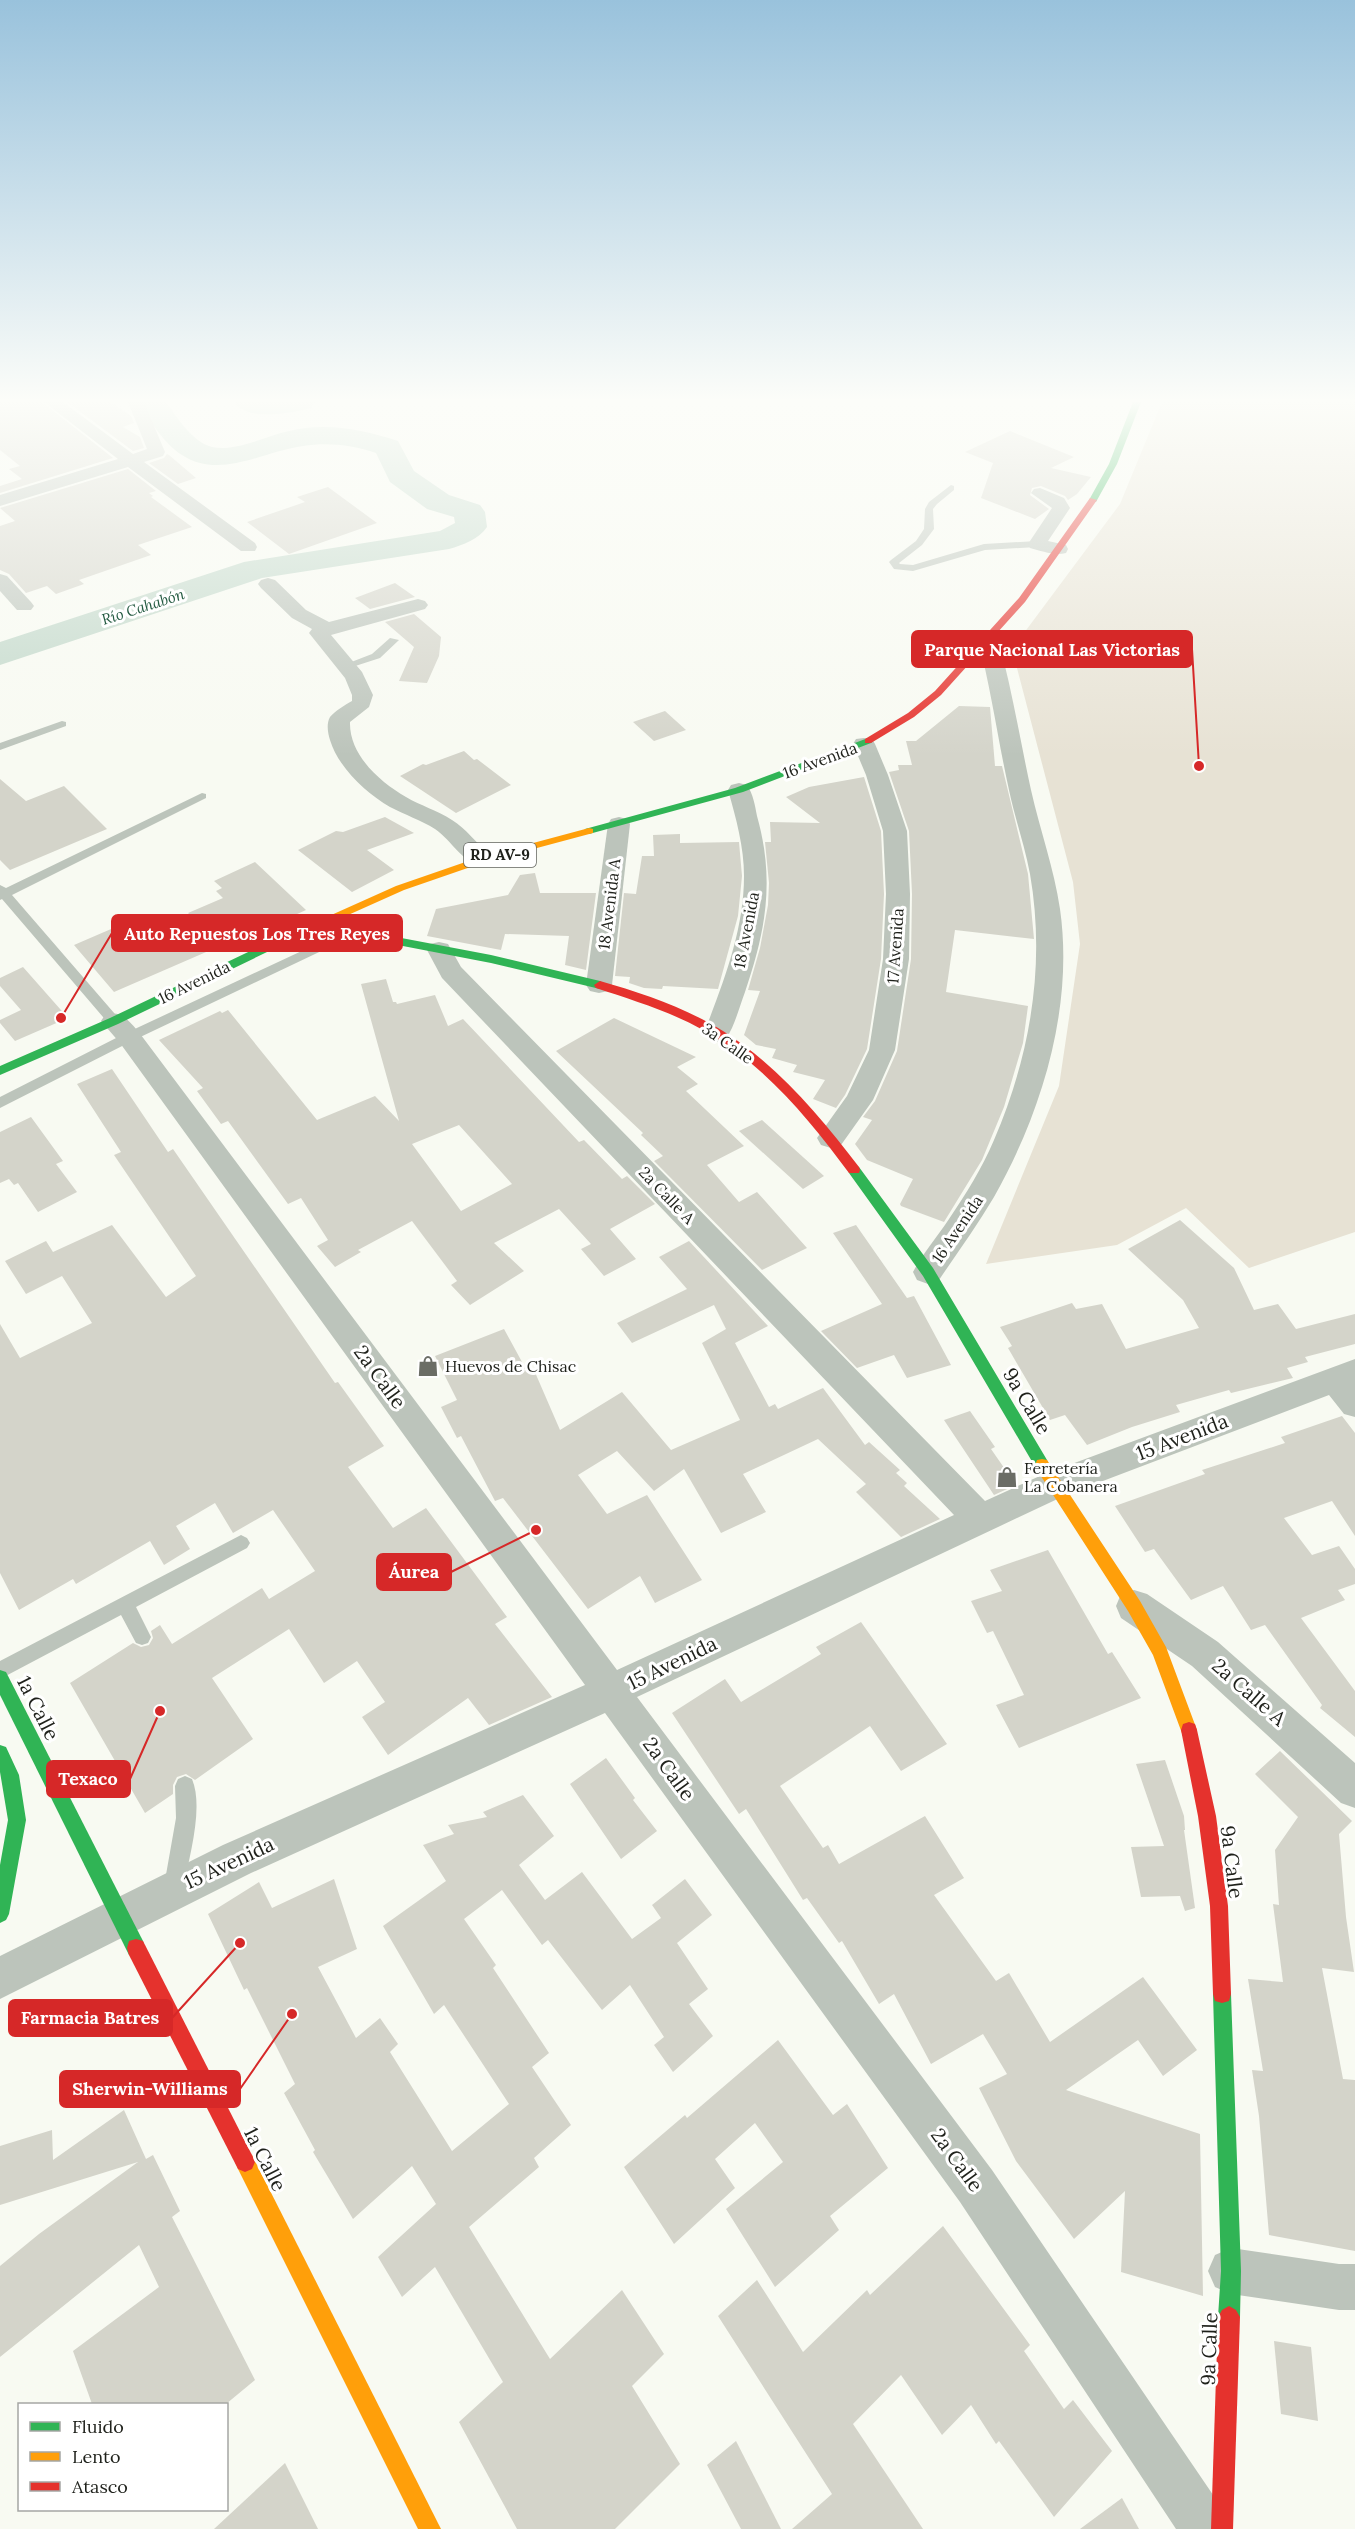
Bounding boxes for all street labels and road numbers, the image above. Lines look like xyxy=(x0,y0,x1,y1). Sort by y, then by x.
street label: 16 Avenida xyxy=(780,737,860,783)
road number: RD AV-9 xyxy=(464,843,536,867)
street label: 18 Avenida A xyxy=(593,856,625,951)
street label: 18 Avenida xyxy=(729,890,763,970)
street label: 17 Avenida xyxy=(882,907,908,985)
street label: 16 Avenida xyxy=(155,956,233,1008)
street label: 3a Calle xyxy=(698,1018,758,1068)
street label: 2a Calle A xyxy=(635,1162,700,1229)
street label: 16 Avenida xyxy=(927,1191,987,1267)
street label: 2a Calle xyxy=(349,1340,412,1413)
street label: 9a Calle xyxy=(998,1363,1057,1439)
street label: 15 Avenida xyxy=(1132,1408,1231,1465)
street label: 15 Avenida xyxy=(623,1630,721,1695)
street label: 2a Calle A xyxy=(1207,1653,1292,1731)
street label: 1a Calle xyxy=(12,1671,65,1744)
street label: 2a Calle xyxy=(638,1732,701,1805)
street label: 9a Calle xyxy=(1216,1824,1249,1900)
street label: 15 Avenida xyxy=(180,1831,278,1894)
street label: 1a Calle xyxy=(239,2122,292,2195)
street label: 2a Calle xyxy=(926,2123,989,2196)
street label: 9a Calle xyxy=(1195,2312,1222,2386)

